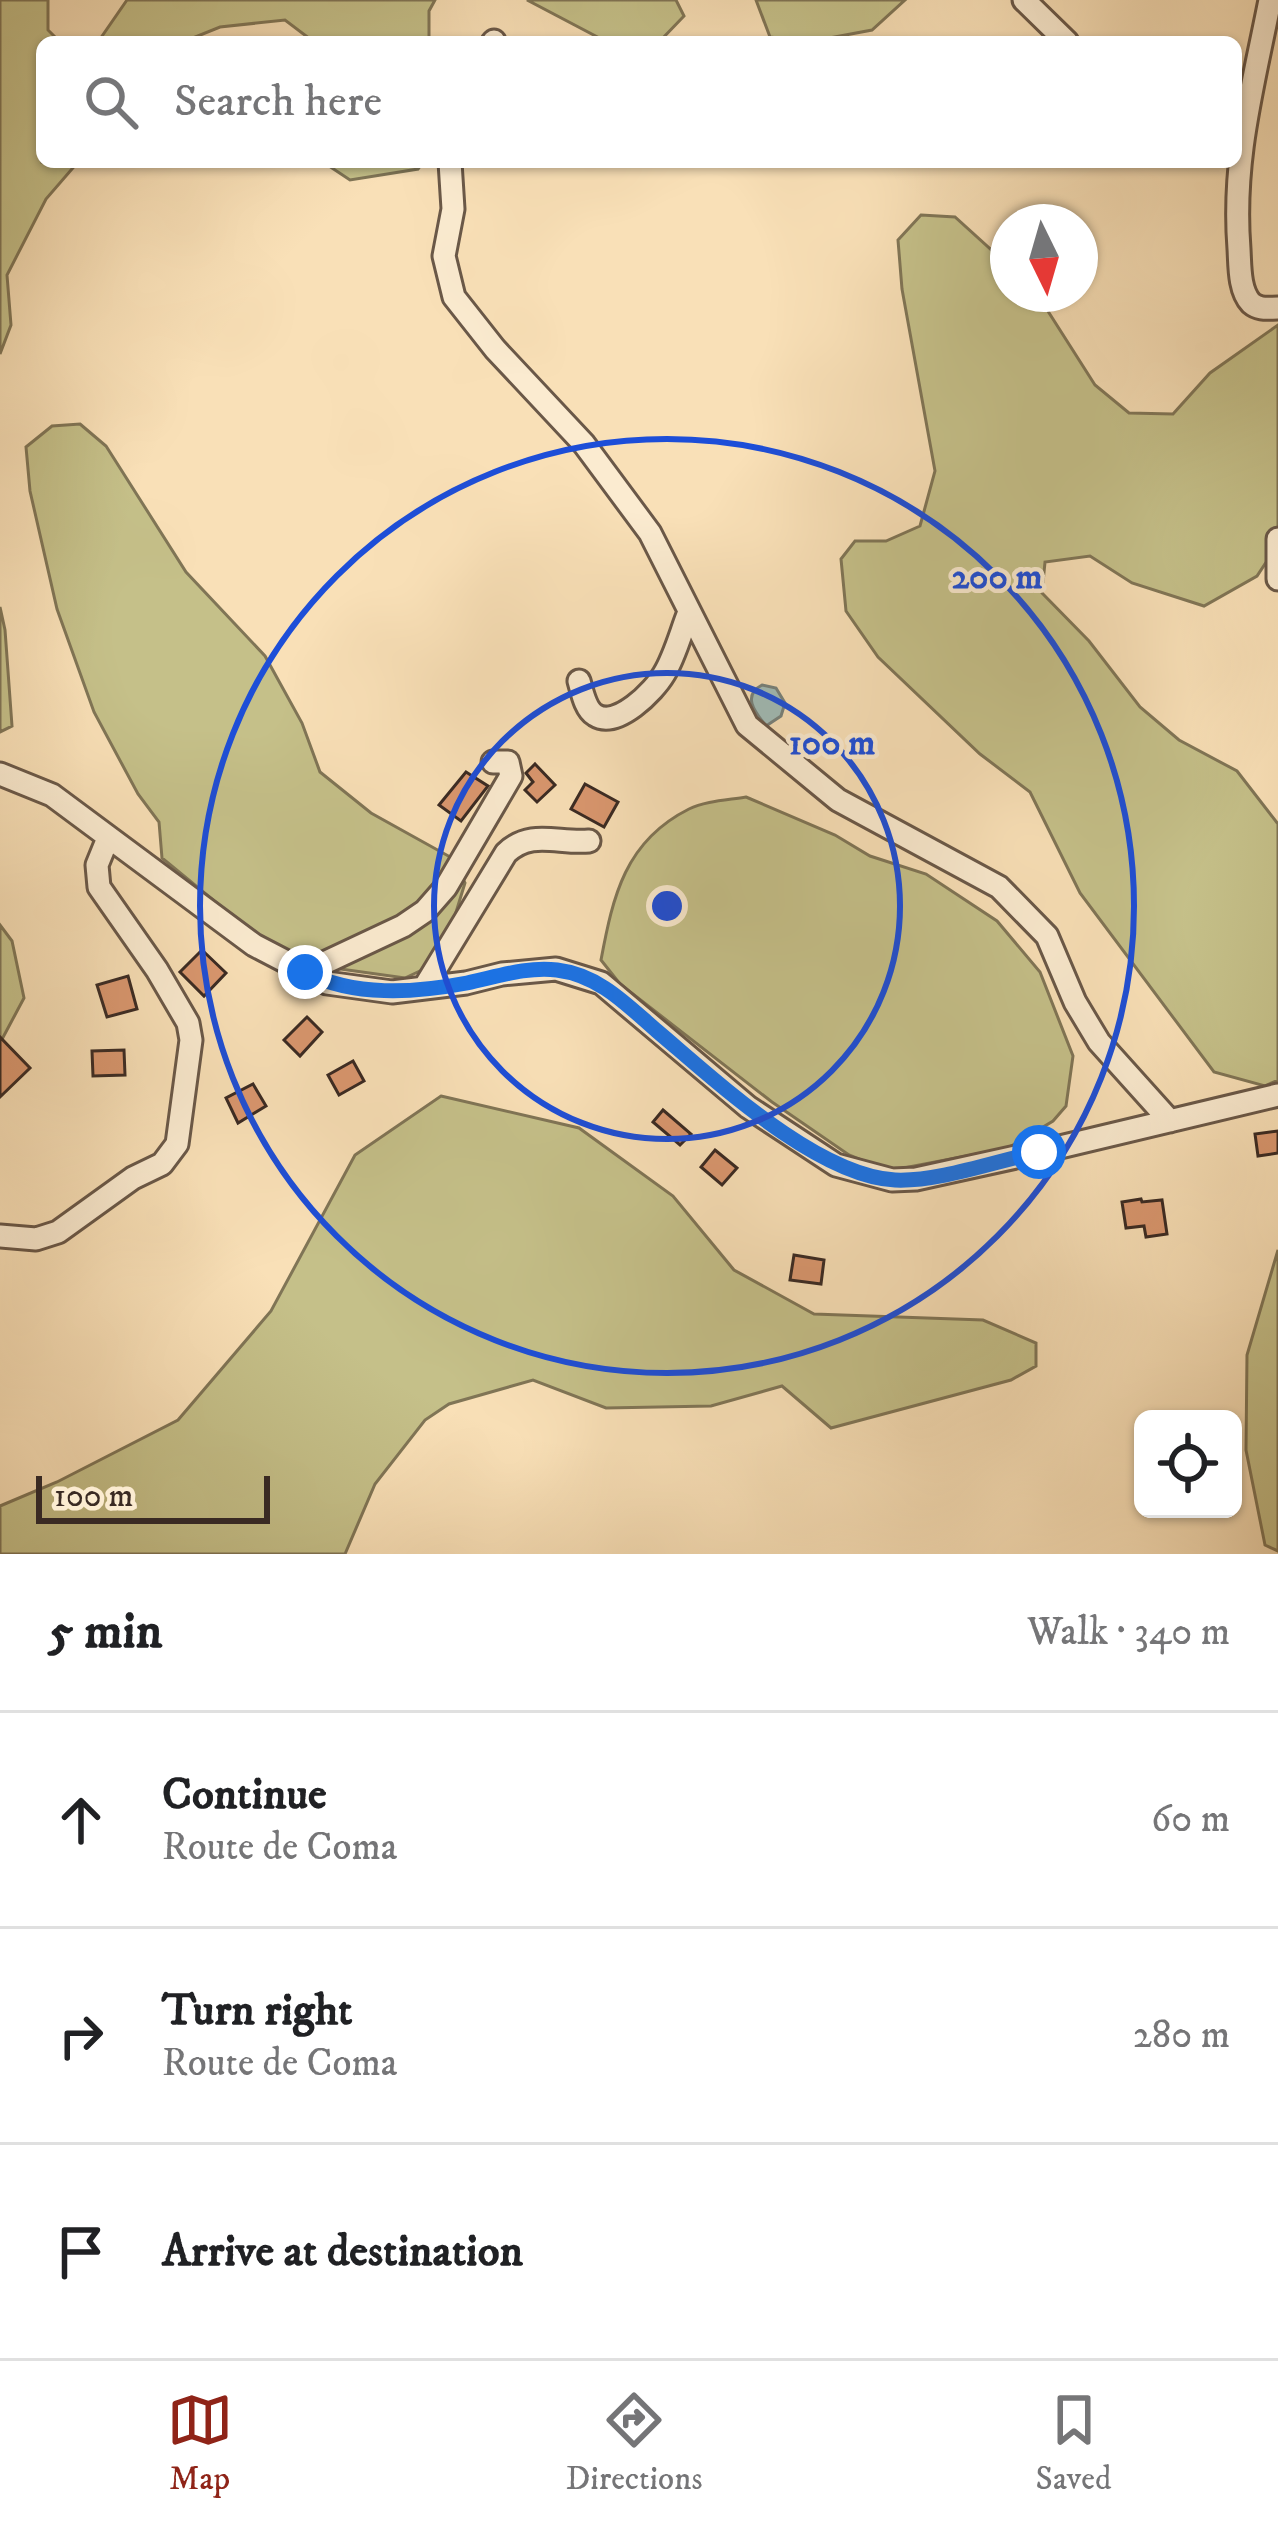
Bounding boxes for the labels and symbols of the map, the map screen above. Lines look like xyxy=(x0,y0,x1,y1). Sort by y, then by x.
north arrow xyxy=(990,204,1098,312)
text: 200 m xyxy=(951,555,1043,600)
text: 100 m xyxy=(789,721,875,766)
centre of rings xyxy=(646,885,688,927)
route end xyxy=(278,945,332,999)
route start xyxy=(1012,1125,1066,1179)
scale bar xyxy=(36,1470,270,1523)

